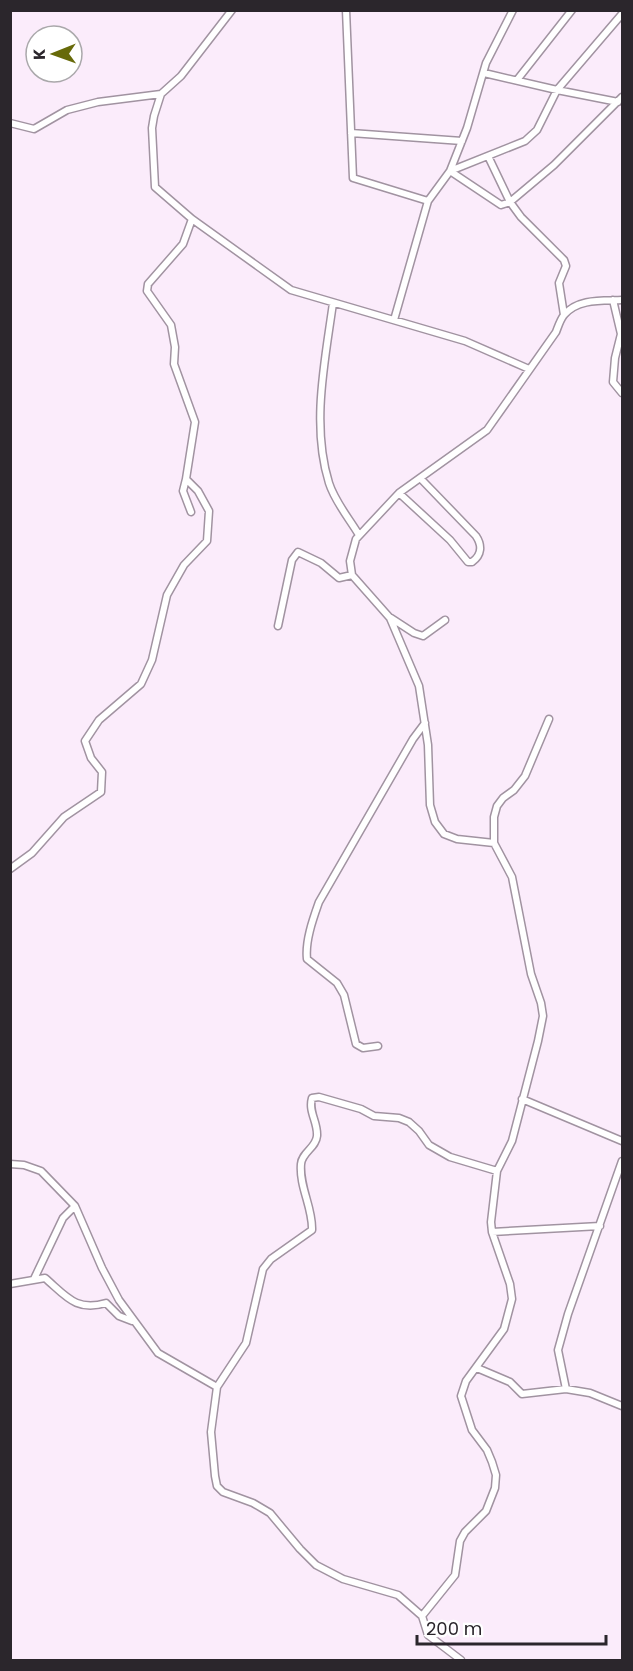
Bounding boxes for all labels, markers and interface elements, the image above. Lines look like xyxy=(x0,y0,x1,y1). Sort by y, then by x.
north arrow xyxy=(24,24,84,84)
text: K xyxy=(28,48,51,60)
scale bar xyxy=(417,1608,606,1646)
text: 200 m xyxy=(426,1616,482,1641)

